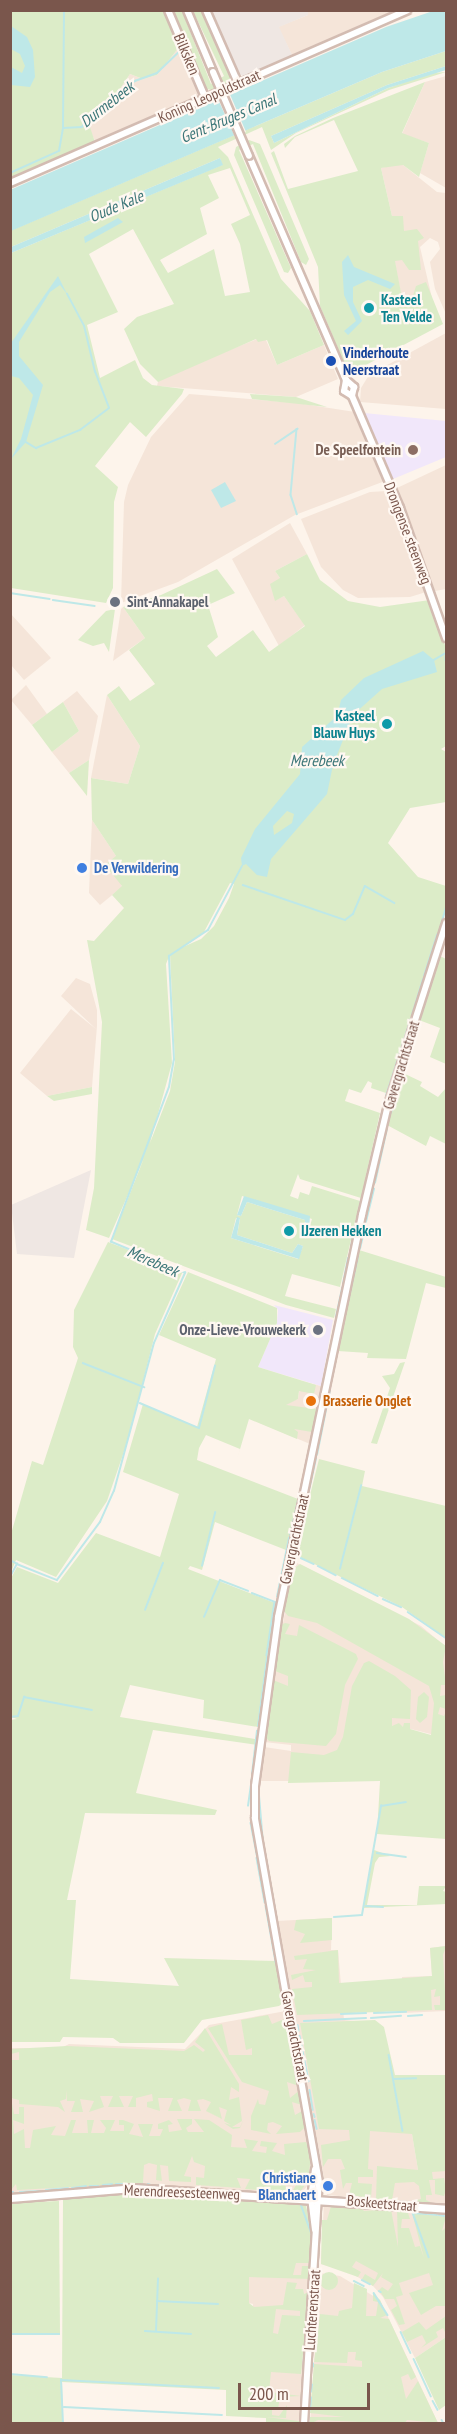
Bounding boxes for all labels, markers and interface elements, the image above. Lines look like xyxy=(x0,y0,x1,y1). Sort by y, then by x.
street label: Bilksken xyxy=(170,31,204,77)
street label: Koning Leopoldstraat xyxy=(155,65,263,127)
water label: Durmebeek xyxy=(76,77,138,131)
water label: Gent-Bruges Canal xyxy=(177,89,279,147)
water label: Oude Kale xyxy=(86,186,146,226)
place label: Kasteel Ten Velde xyxy=(381,290,433,325)
marker: Kasteel Ten Velde xyxy=(362,301,376,315)
place label: Vinderhoute Neerstraat xyxy=(343,343,409,378)
marker: Vinderhoute Neerstraat xyxy=(324,354,338,368)
place label: De Speelfontein xyxy=(315,441,401,459)
marker: De Speelfontein xyxy=(406,443,420,457)
street label: Drongense steenweg xyxy=(380,479,436,587)
place label: Sint-Annakapel xyxy=(127,593,208,611)
marker: Sint-Annakapel xyxy=(108,595,122,609)
place label: Kasteel Blauw Huys xyxy=(313,706,375,741)
marker: Kasteel Blauw Huys xyxy=(380,717,394,731)
water label: Merebeek xyxy=(290,750,344,770)
place label: De Verwildering xyxy=(94,859,179,877)
marker: De Verwildering xyxy=(75,861,89,875)
street label: Gavergrachtstraat xyxy=(379,1019,423,1111)
place label: IJzeren Hekken xyxy=(301,1222,381,1240)
marker: IJzeren Hekken xyxy=(282,1224,296,1238)
water label: Merebeek xyxy=(124,1241,182,1281)
place label: Onze-Lieve-Vrouwekerk xyxy=(179,1321,306,1339)
marker: Onze-Lieve-Vrouwekerk xyxy=(311,1323,325,1337)
place label: Brasserie Onglet xyxy=(323,1392,411,1410)
marker: Brasserie Onglet xyxy=(304,1394,318,1408)
street label: Gavergrachtstraat xyxy=(276,1492,312,1586)
street label: Gavergrachtstraat xyxy=(277,1989,313,2083)
place label: Christiane Blanchaert xyxy=(258,2168,316,2203)
marker: Christiane Blanchaert xyxy=(321,2179,335,2193)
street label: Merendreesesteenweg xyxy=(124,2181,240,2203)
street label: Boskeetstraat xyxy=(346,2191,418,2215)
street label: Luchterenstraat xyxy=(300,2269,324,2351)
scale bar xyxy=(241,2371,373,2409)
text: 200 m xyxy=(249,2382,289,2405)

